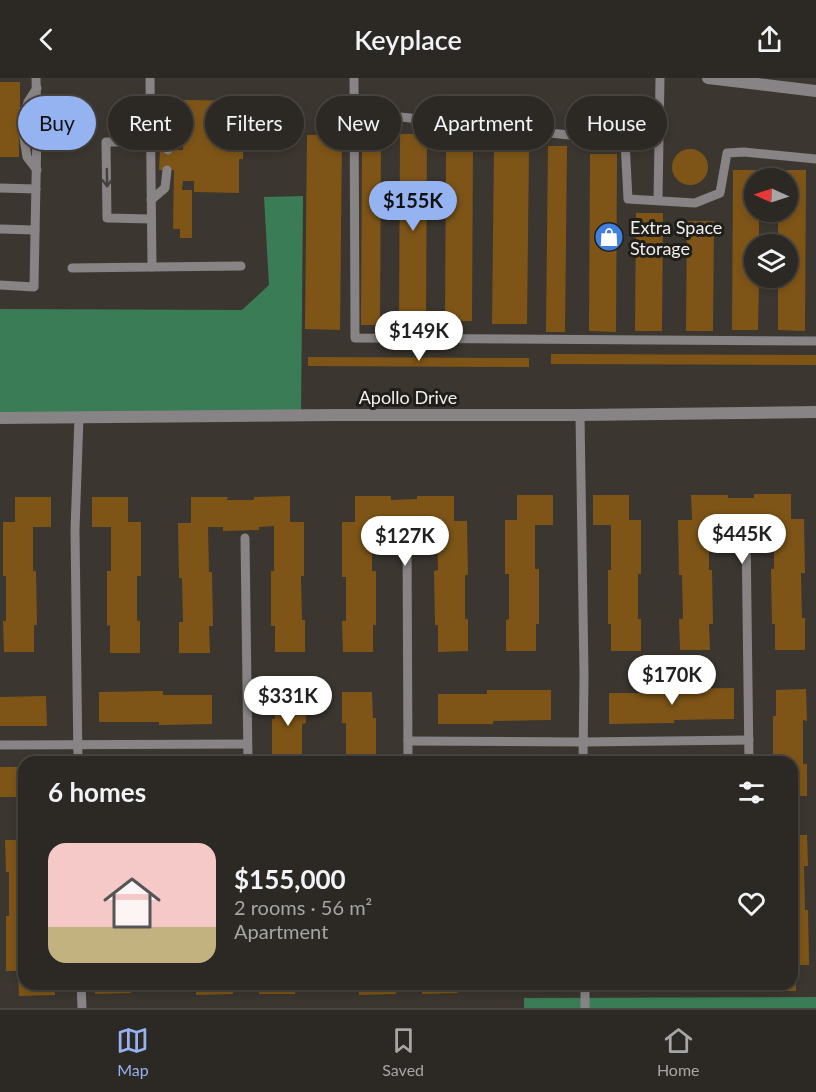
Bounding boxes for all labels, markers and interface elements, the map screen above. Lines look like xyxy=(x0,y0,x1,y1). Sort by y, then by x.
icon: back xyxy=(30,23,63,56)
text: Keyplace xyxy=(354,23,462,56)
icon: share xyxy=(753,23,786,56)
chip: Buy xyxy=(18,96,96,150)
chip: Rent xyxy=(108,96,193,150)
chip: Filters xyxy=(205,96,304,150)
chip: New xyxy=(316,96,401,150)
chip: Apartment xyxy=(413,96,554,150)
chip: House xyxy=(566,96,667,150)
one-way arrow xyxy=(101,167,113,187)
north arrow xyxy=(744,168,798,222)
map controls xyxy=(744,168,798,288)
pin: $155K xyxy=(371,181,455,232)
text: $155K xyxy=(383,188,443,212)
place label: Extra Space Storage xyxy=(630,216,722,259)
shop icon: Extra Space Storage xyxy=(593,221,625,253)
button: layers xyxy=(744,234,798,288)
pin: $149K xyxy=(377,311,461,362)
text: $149K xyxy=(389,318,449,342)
street label: Apollo Drive xyxy=(359,386,457,408)
pin: $445K xyxy=(700,514,784,565)
pin: $127K xyxy=(363,516,447,567)
text: $445K xyxy=(712,521,772,545)
text: $127K xyxy=(375,523,435,547)
pin: $170K xyxy=(630,655,714,706)
text: $170K xyxy=(642,662,702,686)
pin: $331K xyxy=(246,676,330,727)
text: $331K xyxy=(258,683,318,707)
text: 6 homes xyxy=(48,776,146,808)
icon: filters xyxy=(735,776,768,809)
text: $155,000 xyxy=(234,863,346,895)
icon: home xyxy=(96,867,168,939)
icon: heart xyxy=(735,887,768,920)
text: 2 rooms · 56 m² xyxy=(234,895,372,919)
text: Apartment xyxy=(234,919,328,943)
tab: Map xyxy=(116,1024,149,1079)
tab: Saved xyxy=(382,1024,424,1079)
tab: Home xyxy=(657,1024,700,1079)

